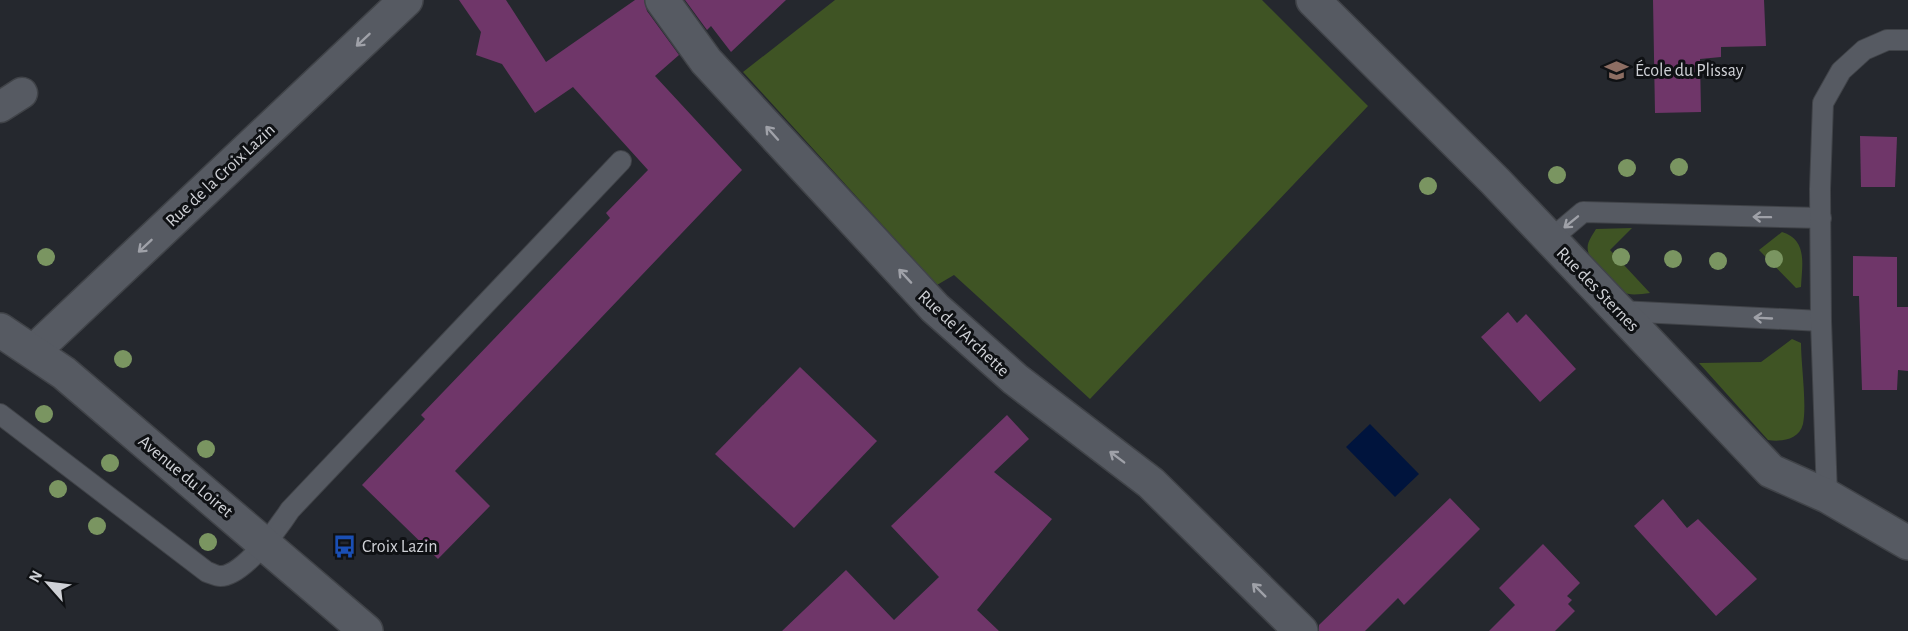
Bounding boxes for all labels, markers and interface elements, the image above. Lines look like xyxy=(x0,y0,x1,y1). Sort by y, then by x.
one-way arrow xyxy=(356,33,371,47)
school or university icon: École du Plissay xyxy=(1604,57,1630,83)
place label: École du Plissay xyxy=(1635,59,1744,80)
street label: Rue de la Croix Lazin xyxy=(163,121,279,231)
one-way arrow xyxy=(765,126,779,141)
one-way arrow xyxy=(1753,211,1773,222)
one-way arrow xyxy=(1564,215,1579,229)
one-way arrow xyxy=(137,239,152,253)
street label: Rue des Sternes xyxy=(1553,244,1642,335)
one-way arrow xyxy=(898,269,912,284)
street label: Rue de l'Archette xyxy=(914,287,1012,380)
one-way arrow xyxy=(1753,312,1773,323)
street label: Avenue du Loiret xyxy=(135,432,236,521)
one-way arrow xyxy=(1109,450,1125,463)
bus stop icon: Croix Lazin xyxy=(331,533,357,559)
place label: Croix Lazin xyxy=(362,538,438,556)
north arrow xyxy=(18,553,78,613)
text: N xyxy=(26,568,45,585)
one-way arrow xyxy=(1252,582,1267,597)

